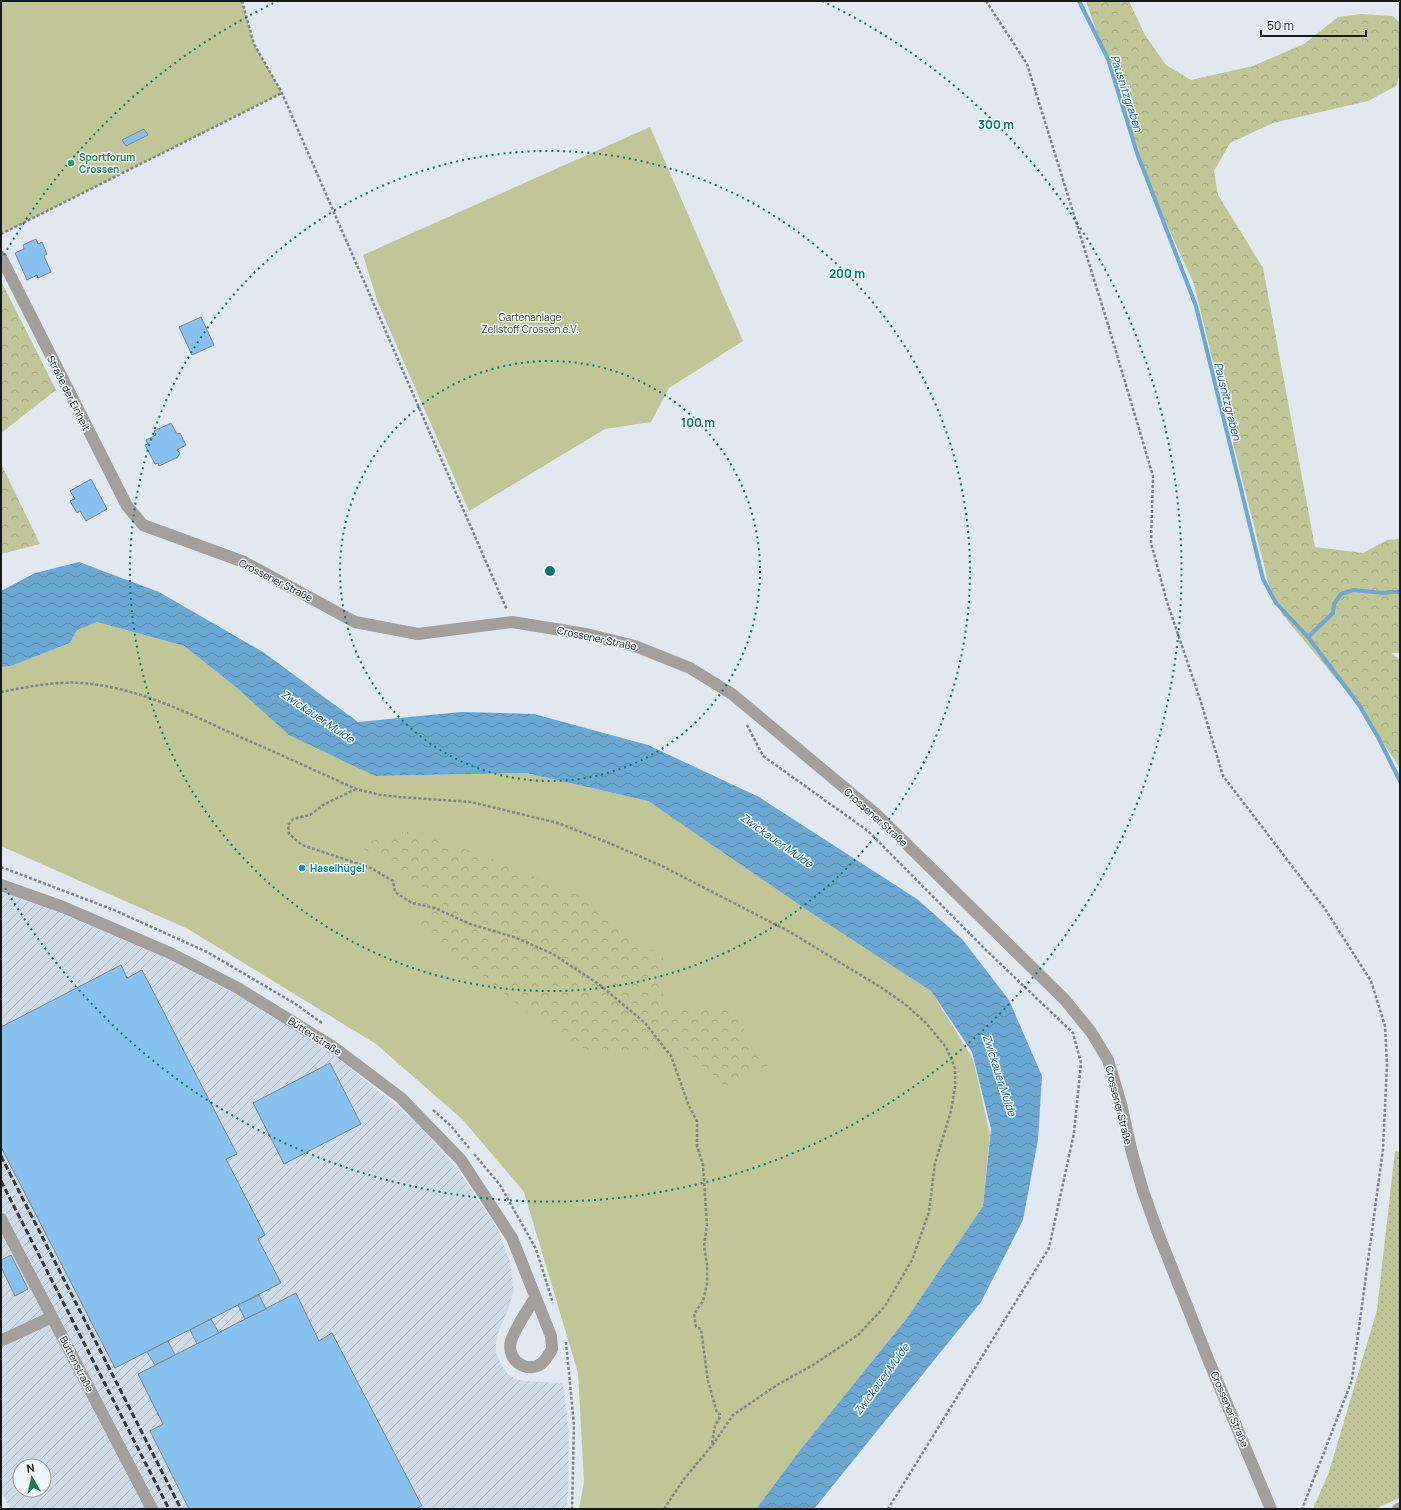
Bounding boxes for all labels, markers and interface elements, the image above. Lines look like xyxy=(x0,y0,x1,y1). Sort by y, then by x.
scale bar xyxy=(1261,12,1366,38)
text: 50 m xyxy=(1267,17,1294,34)
water label: Pausnitzgraben xyxy=(1108,53,1147,134)
text: 300 m xyxy=(978,116,1014,133)
place label: Sportforum Crossen xyxy=(79,150,135,176)
marker: Sportforum Crossen xyxy=(66,158,76,168)
text: 200 m xyxy=(829,265,865,282)
park label: Gartenanlage Zellstoff Crossen e.V. xyxy=(481,310,579,336)
street label: Straße der Einheit xyxy=(44,353,94,433)
water label: Pausnitzgraben xyxy=(1211,360,1245,442)
text: 100 m xyxy=(681,414,715,431)
street label: Crossener Straße xyxy=(237,555,315,605)
centre of rings xyxy=(543,564,557,578)
street label: Crossener Straße xyxy=(556,623,638,653)
water label: Zwickauer Mulde xyxy=(278,686,358,746)
street label: Crossener Straße xyxy=(841,785,911,849)
water label: Zwickauer Mulde xyxy=(738,809,817,871)
place label: Haselhügel xyxy=(310,861,365,875)
marker: Haselhügel xyxy=(297,863,307,873)
street label: Büttenstraße xyxy=(286,1013,345,1059)
water label: Zwickauer Mulde xyxy=(980,1032,1020,1118)
street label: Crossener Straße xyxy=(1102,1064,1136,1146)
street label: Büttenstraße xyxy=(57,1334,97,1395)
water label: Zwickauer Mulde xyxy=(850,1340,912,1418)
street label: Crossener Straße xyxy=(1208,1369,1252,1449)
north arrow xyxy=(12,1458,52,1498)
text: N xyxy=(25,1460,36,1476)

